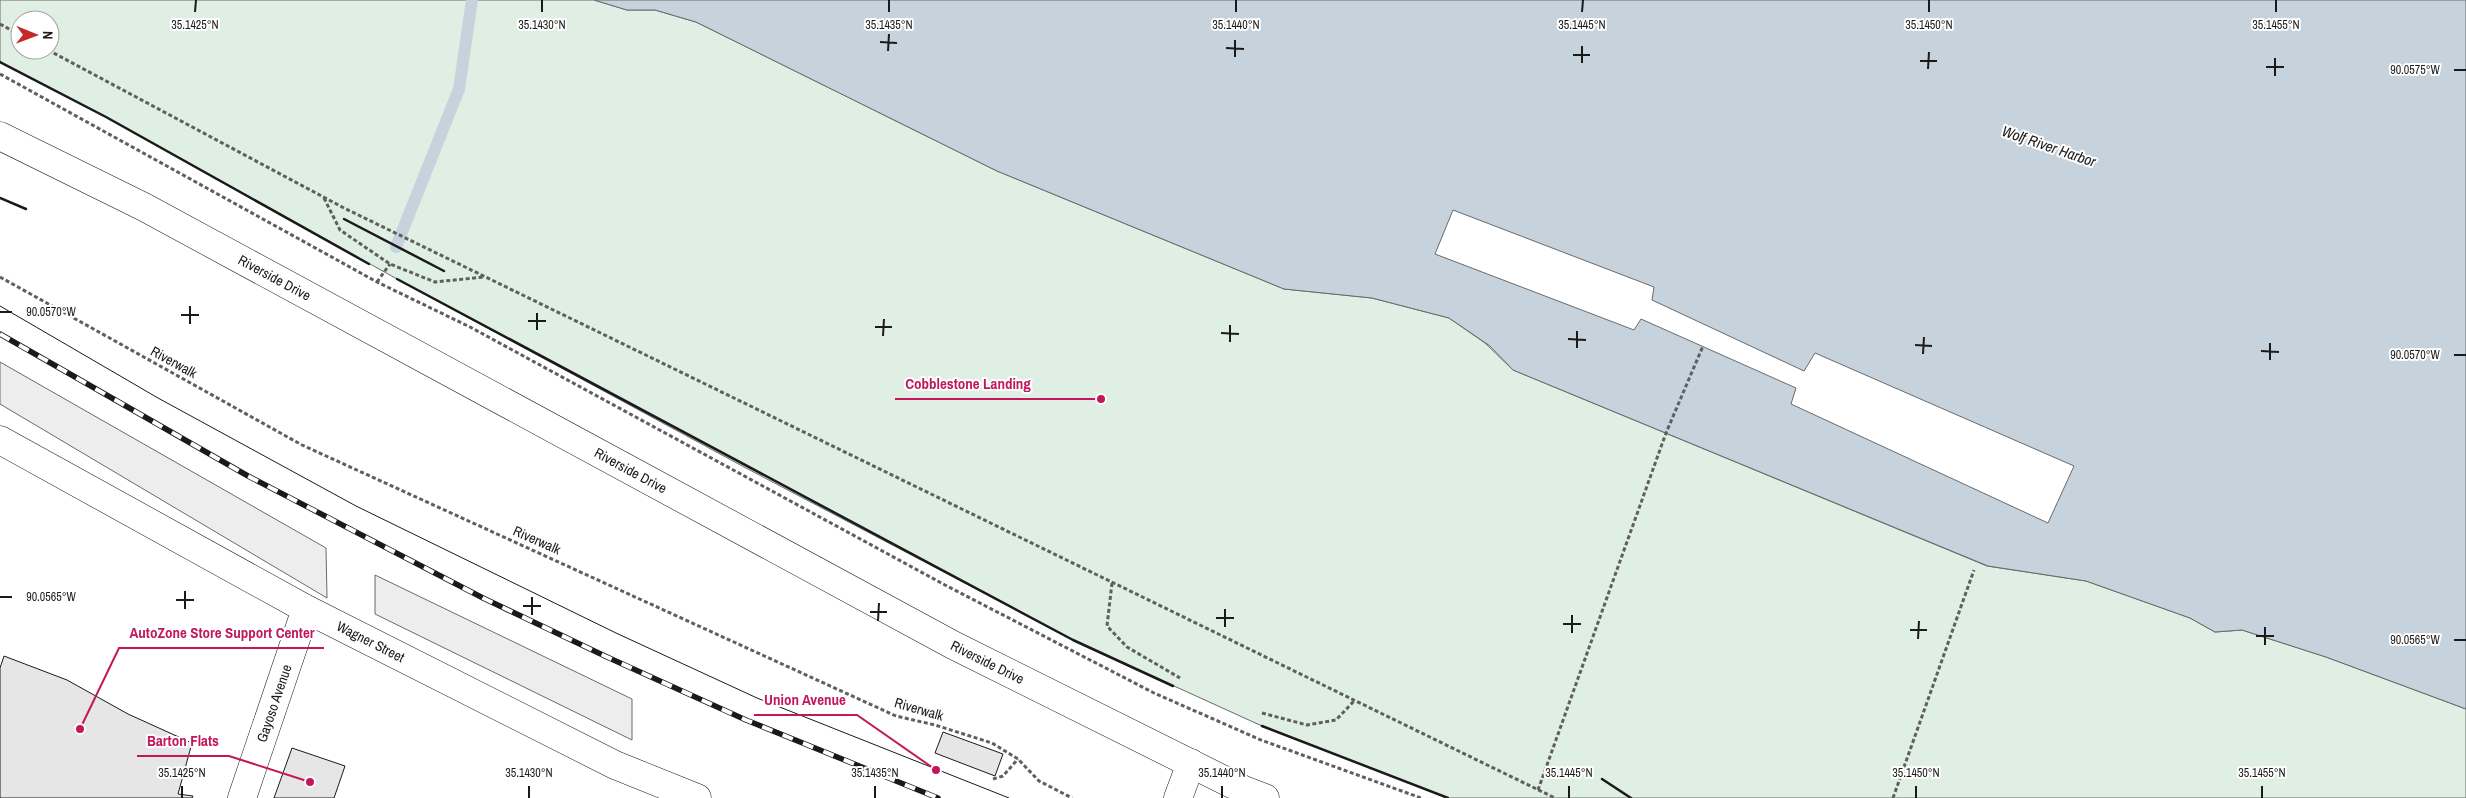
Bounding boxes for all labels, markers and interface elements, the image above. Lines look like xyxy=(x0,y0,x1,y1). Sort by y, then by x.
north arrow xyxy=(10,10,60,60)
text: 35.1425°N xyxy=(171,17,219,33)
text: 35.1430°N xyxy=(518,17,566,33)
text: 35.1435°N xyxy=(865,17,913,33)
text: 35.1440°N xyxy=(1212,17,1260,33)
text: 35.1445°N xyxy=(1558,17,1606,33)
text: 35.1450°N xyxy=(1905,17,1953,33)
text: 35.1455°N xyxy=(2252,17,2300,33)
text: N xyxy=(39,31,57,40)
text: 90.0575°W xyxy=(2390,62,2441,78)
water label: Wolf River Harbor xyxy=(1999,120,2100,172)
street label: Riverside Drive xyxy=(235,251,314,305)
text: 90.0570°W xyxy=(26,304,77,320)
street label: Riverwalk xyxy=(148,342,201,382)
text: 90.0570°W xyxy=(2390,347,2441,363)
callout: Cobblestone Landing xyxy=(895,369,1041,399)
text: Cobblestone Landing xyxy=(905,373,1031,394)
street label: Riverside Drive xyxy=(591,444,670,497)
street label: Riverwalk xyxy=(510,522,564,559)
text: 90.0565°W xyxy=(26,589,77,605)
street label: Wagner Street xyxy=(334,617,408,666)
callout: AutoZone Store Support Center xyxy=(119,618,324,648)
text: AutoZone Store Support Center xyxy=(129,622,315,643)
text: 90.0565°W xyxy=(2390,632,2441,648)
street label: Riverside Drive xyxy=(948,636,1027,688)
street label: Gayoso Avenue xyxy=(253,662,296,745)
callout: Union Avenue xyxy=(754,685,857,715)
text: Union Avenue xyxy=(764,689,846,710)
street label: Riverwalk xyxy=(892,693,946,725)
callout: Barton Flats xyxy=(137,726,229,756)
text: Barton Flats xyxy=(147,730,219,751)
text: 35.1425°N xyxy=(158,765,206,781)
text: 35.1430°N xyxy=(505,765,553,781)
text: 35.1435°N xyxy=(851,765,899,781)
text: 35.1440°N xyxy=(1198,765,1246,781)
text: 35.1445°N xyxy=(1545,765,1593,781)
text: 35.1450°N xyxy=(1892,765,1940,781)
text: 35.1455°N xyxy=(2238,765,2286,781)

